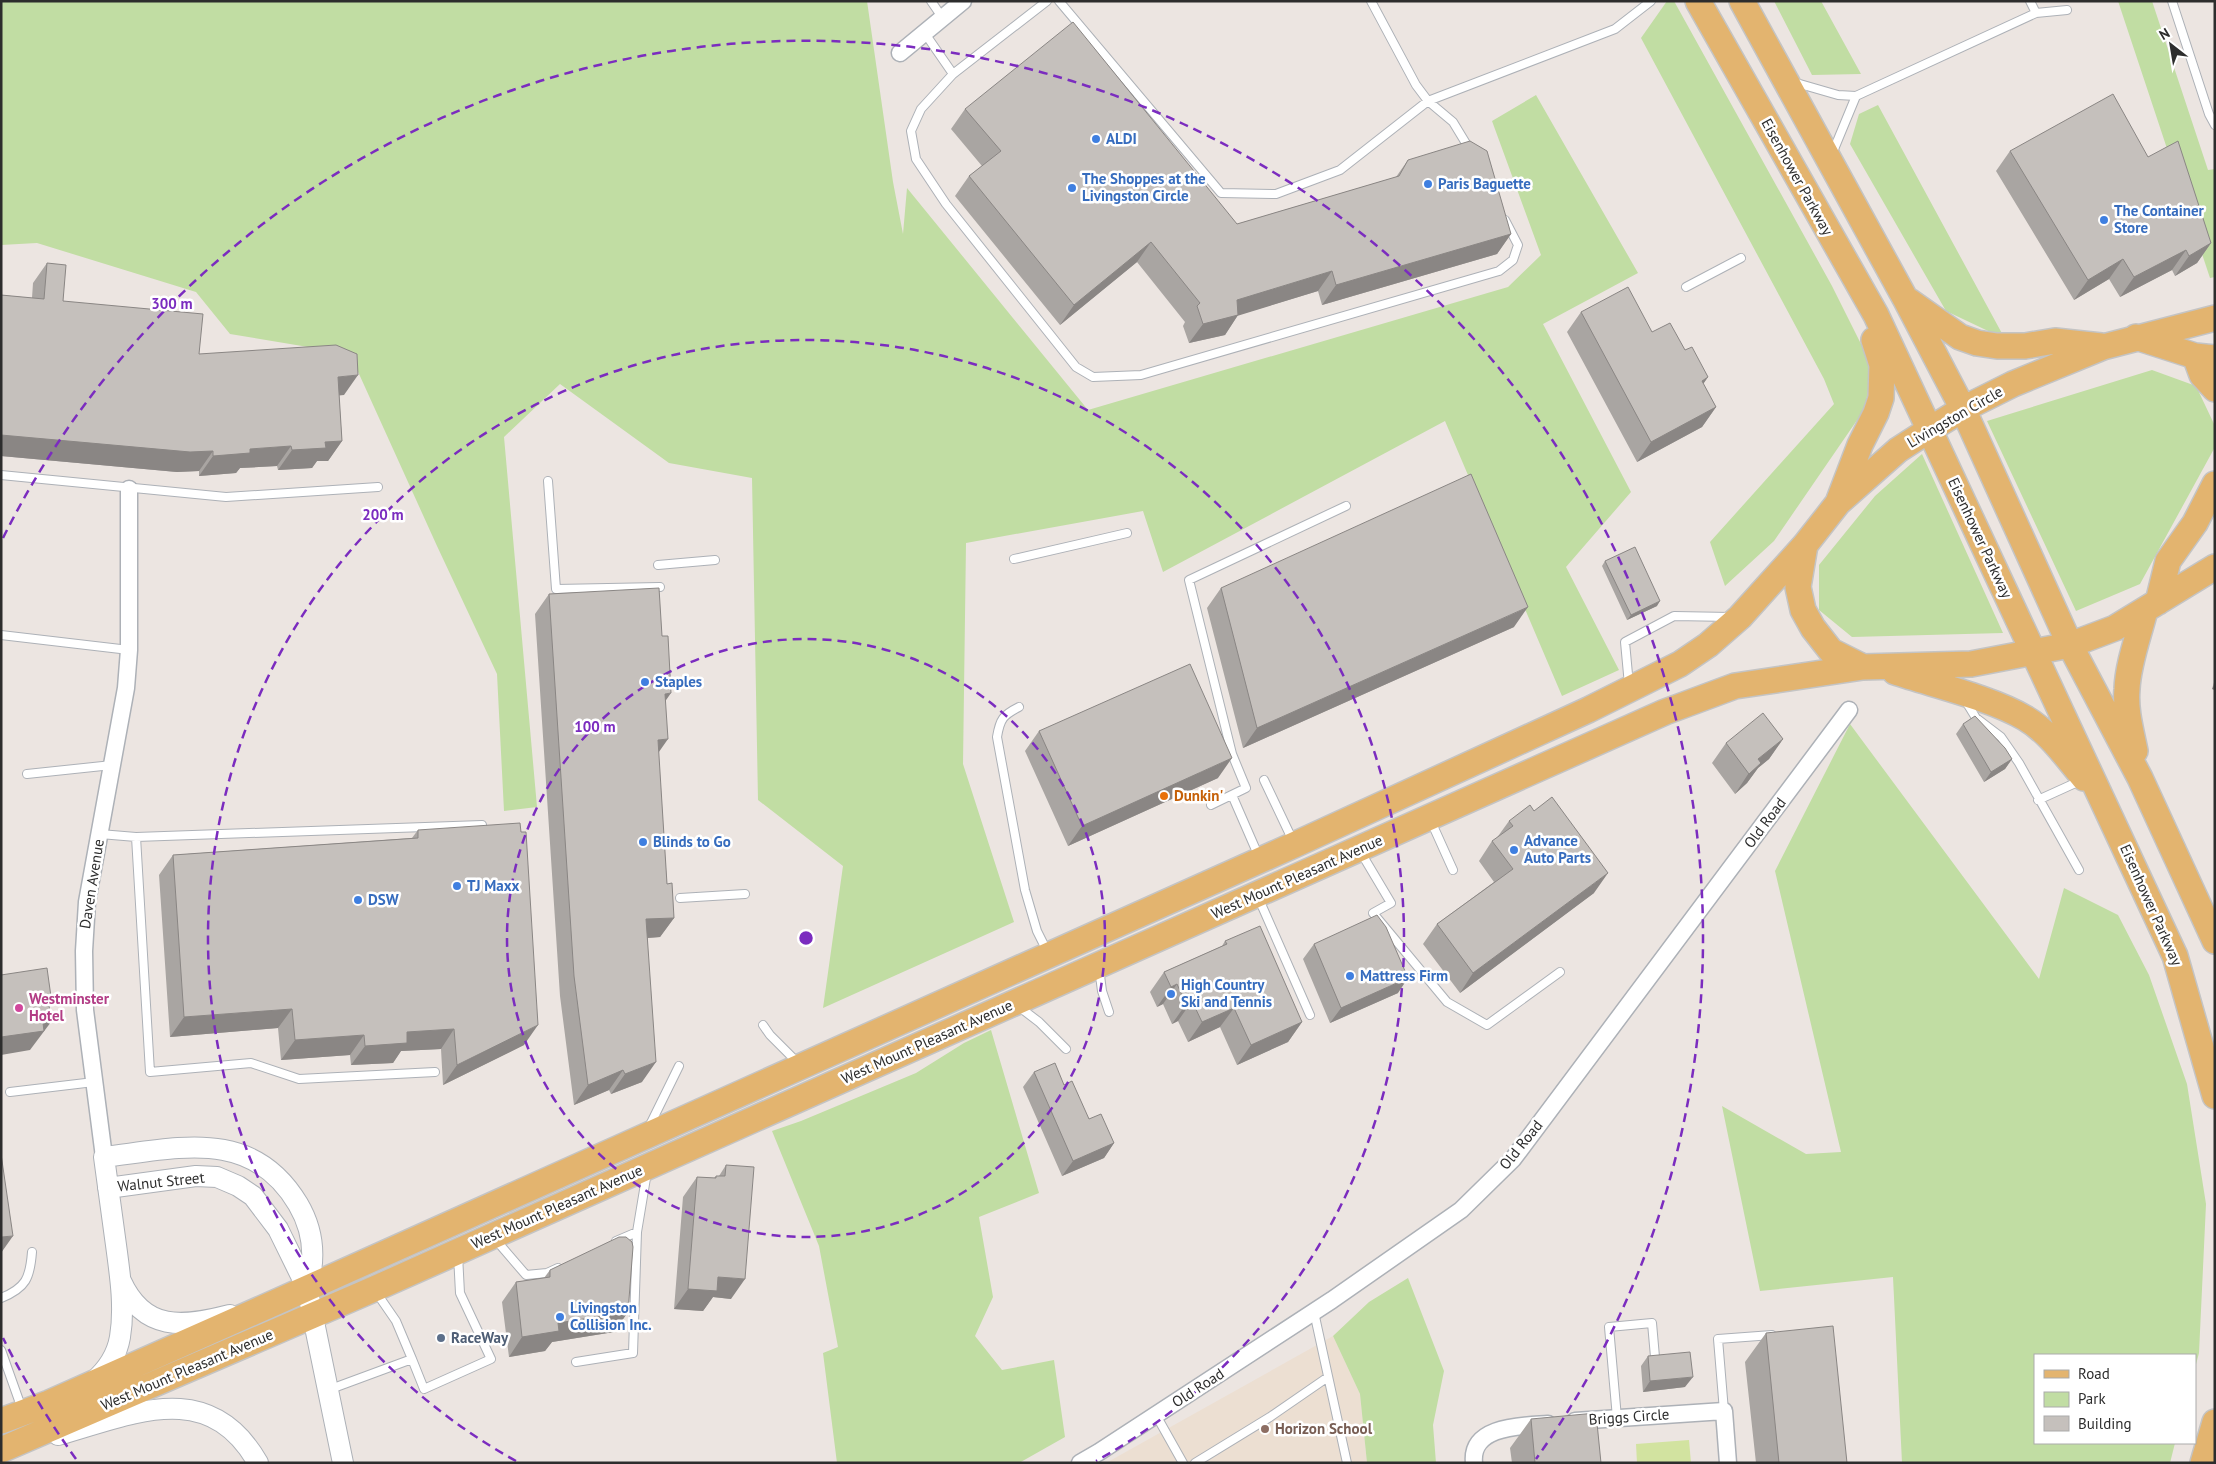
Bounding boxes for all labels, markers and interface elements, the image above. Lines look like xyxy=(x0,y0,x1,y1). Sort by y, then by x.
north arrow xyxy=(2146,20,2196,70)
text: N xyxy=(2156,24,2173,44)
street label: Eisenhower Parkway xyxy=(1757,115,1837,239)
place label: ALDI xyxy=(1106,129,1137,148)
marker: ALDI xyxy=(1090,133,1102,145)
place label: The Shoppes at the Livingston Circle xyxy=(1082,169,1206,205)
place label: Paris Baguette xyxy=(1438,174,1531,193)
marker: Paris Baguette xyxy=(1422,178,1434,190)
marker: The Shoppes at the Livingston Circle xyxy=(1066,182,1078,194)
place label: The Container Store xyxy=(2114,201,2204,237)
marker: The Container Store xyxy=(2098,214,2110,226)
text: 300 m xyxy=(151,294,193,313)
street label: Livingston Circle xyxy=(1904,382,2006,452)
street label: Eisenhower Parkway xyxy=(1944,474,2017,601)
text: 200 m xyxy=(362,505,404,524)
place label: Staples xyxy=(655,672,702,691)
marker: Staples xyxy=(639,676,651,688)
text: 100 m xyxy=(574,717,616,736)
place label: Dunkin' xyxy=(1174,786,1224,805)
marker: Dunkin' xyxy=(1158,790,1170,802)
street label: Old Road xyxy=(1739,794,1790,852)
street label: West Mount Pleasant Avenue xyxy=(1208,830,1385,923)
place label: Advance Auto Parts xyxy=(1524,831,1591,867)
place label: Blinds to Go xyxy=(653,832,731,851)
marker: Blinds to Go xyxy=(637,836,649,848)
street label: Daven Avenue xyxy=(75,838,108,930)
street label: Eisenhower Parkway xyxy=(2116,841,2187,968)
marker: Advance Auto Parts xyxy=(1508,844,1520,856)
place label: TJ Maxx xyxy=(467,876,520,895)
marker: TJ Maxx xyxy=(451,880,463,892)
place label: DSW xyxy=(368,890,399,909)
marker: DSW xyxy=(352,894,364,906)
centre of rings xyxy=(797,929,815,947)
place label: Mattress Firm xyxy=(1360,966,1448,985)
marker: Mattress Firm xyxy=(1344,970,1356,982)
place label: High Country Ski and Tennis xyxy=(1181,975,1272,1011)
marker: High Country Ski and Tennis xyxy=(1165,988,1177,1000)
place label: Westminster Hotel xyxy=(29,989,110,1025)
street label: West Mount Pleasant Avenue xyxy=(838,995,1015,1088)
marker: Westminster Hotel xyxy=(13,1002,25,1014)
street label: Old Road xyxy=(1495,1116,1546,1173)
street label: West Mount Pleasant Avenue xyxy=(468,1160,645,1253)
street label: Walnut Street xyxy=(117,1167,205,1196)
place label: Livingston Collision Inc. xyxy=(570,1298,652,1334)
marker: Livingston Collision Inc. xyxy=(554,1311,566,1323)
street label: West Mount Pleasant Avenue xyxy=(98,1325,276,1414)
place label: RaceWay xyxy=(451,1328,509,1347)
marker: RaceWay xyxy=(435,1332,447,1344)
legend xyxy=(2034,1354,2196,1444)
street label: Old Road xyxy=(1168,1364,1227,1411)
text: Road xyxy=(2078,1364,2110,1383)
text: Park xyxy=(2078,1389,2106,1408)
street label: Briggs Circle xyxy=(1588,1404,1670,1429)
text: Building xyxy=(2078,1414,2132,1433)
place label: Horizon School xyxy=(1275,1419,1373,1438)
marker: Horizon School xyxy=(1259,1423,1271,1435)

